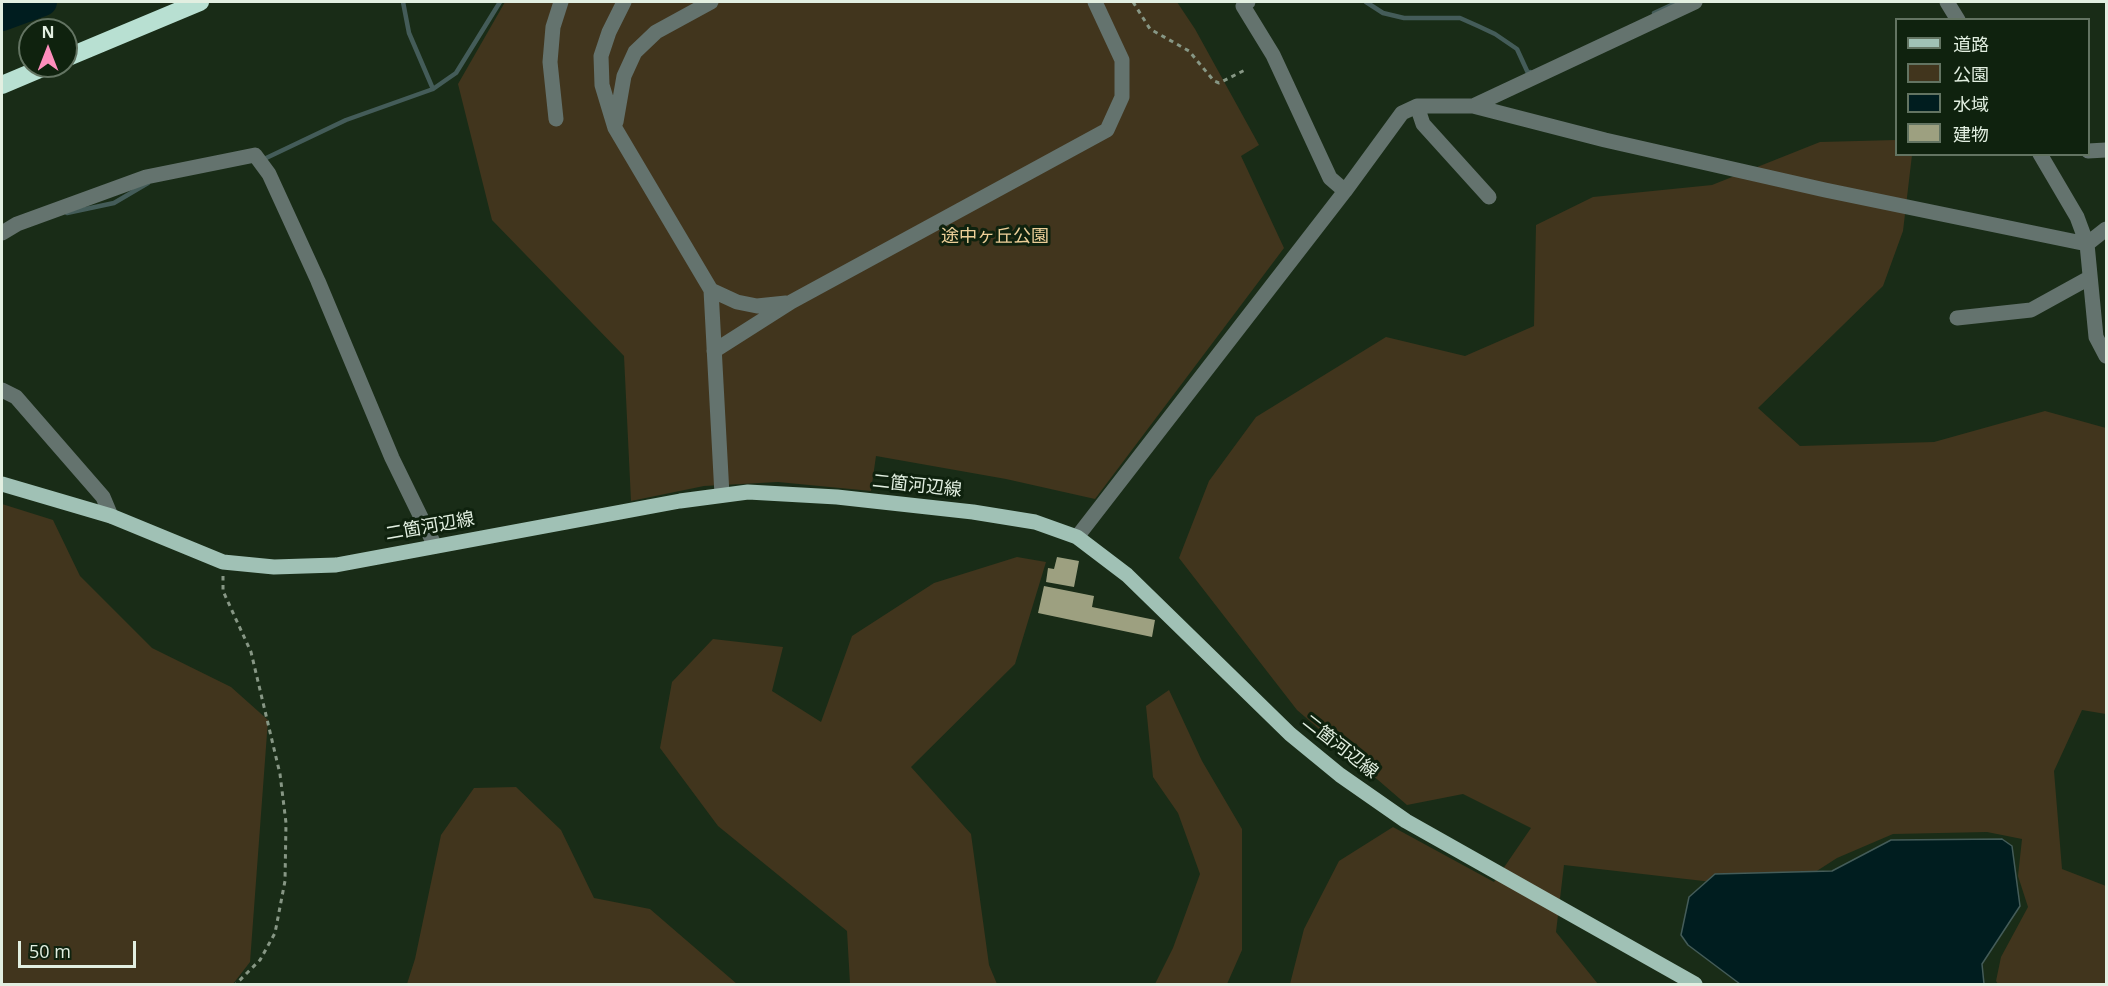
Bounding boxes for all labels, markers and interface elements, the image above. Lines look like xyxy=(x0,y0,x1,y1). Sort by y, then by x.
north arrow xyxy=(18,18,78,78)
legend xyxy=(1895,18,2090,156)
text: N xyxy=(41,21,55,43)
text: 道路 xyxy=(1953,32,1989,56)
text: 公園 xyxy=(1953,62,1989,86)
text: 水域 xyxy=(1953,92,1989,116)
text: 建物 xyxy=(1953,122,1989,146)
park label: 途中ヶ丘公園 xyxy=(941,226,1049,248)
street label: 二箇河辺線 xyxy=(871,471,963,501)
street label: 二箇河辺線 xyxy=(384,509,476,545)
street label: 二箇河辺線 xyxy=(1298,711,1382,783)
scale bar xyxy=(21,929,140,967)
text: 50 m xyxy=(29,939,71,963)

